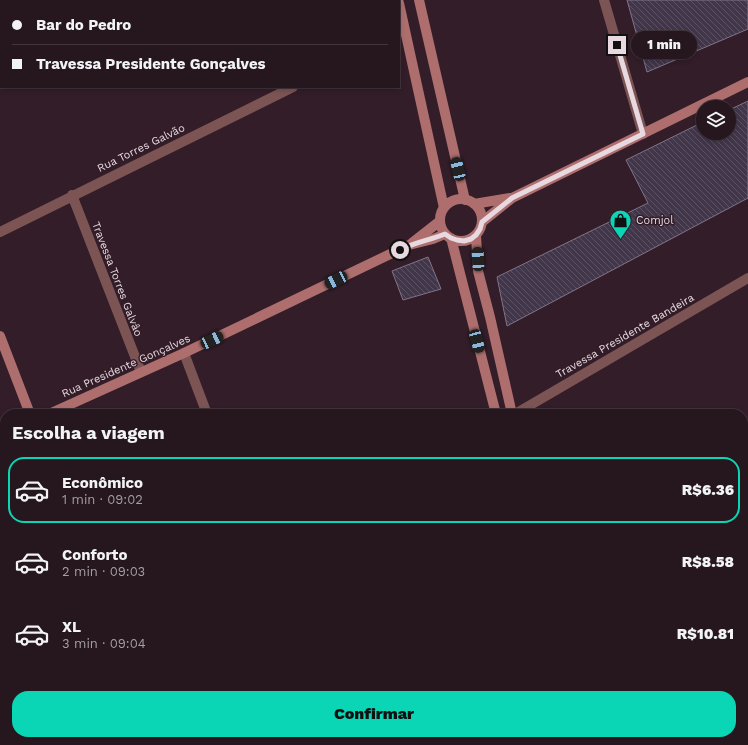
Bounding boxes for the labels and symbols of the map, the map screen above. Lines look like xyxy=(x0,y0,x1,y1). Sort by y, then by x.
callout: 1 min xyxy=(631,31,697,59)
route end xyxy=(608,36,626,54)
street label: Rua Torres Galvão xyxy=(95,121,187,175)
car xyxy=(449,156,467,182)
shop icon: Comjol xyxy=(608,207,634,240)
place label: Comjol xyxy=(636,214,674,227)
street label: Travessa Torres Galvâo xyxy=(89,220,145,338)
route start xyxy=(391,241,409,259)
car xyxy=(471,247,485,271)
car xyxy=(323,269,349,291)
street label: Travessa Presidente Bandeira xyxy=(554,291,696,381)
car xyxy=(468,328,486,354)
car xyxy=(199,329,225,351)
street label: Rua Presidente Gonçalves xyxy=(60,332,192,400)

